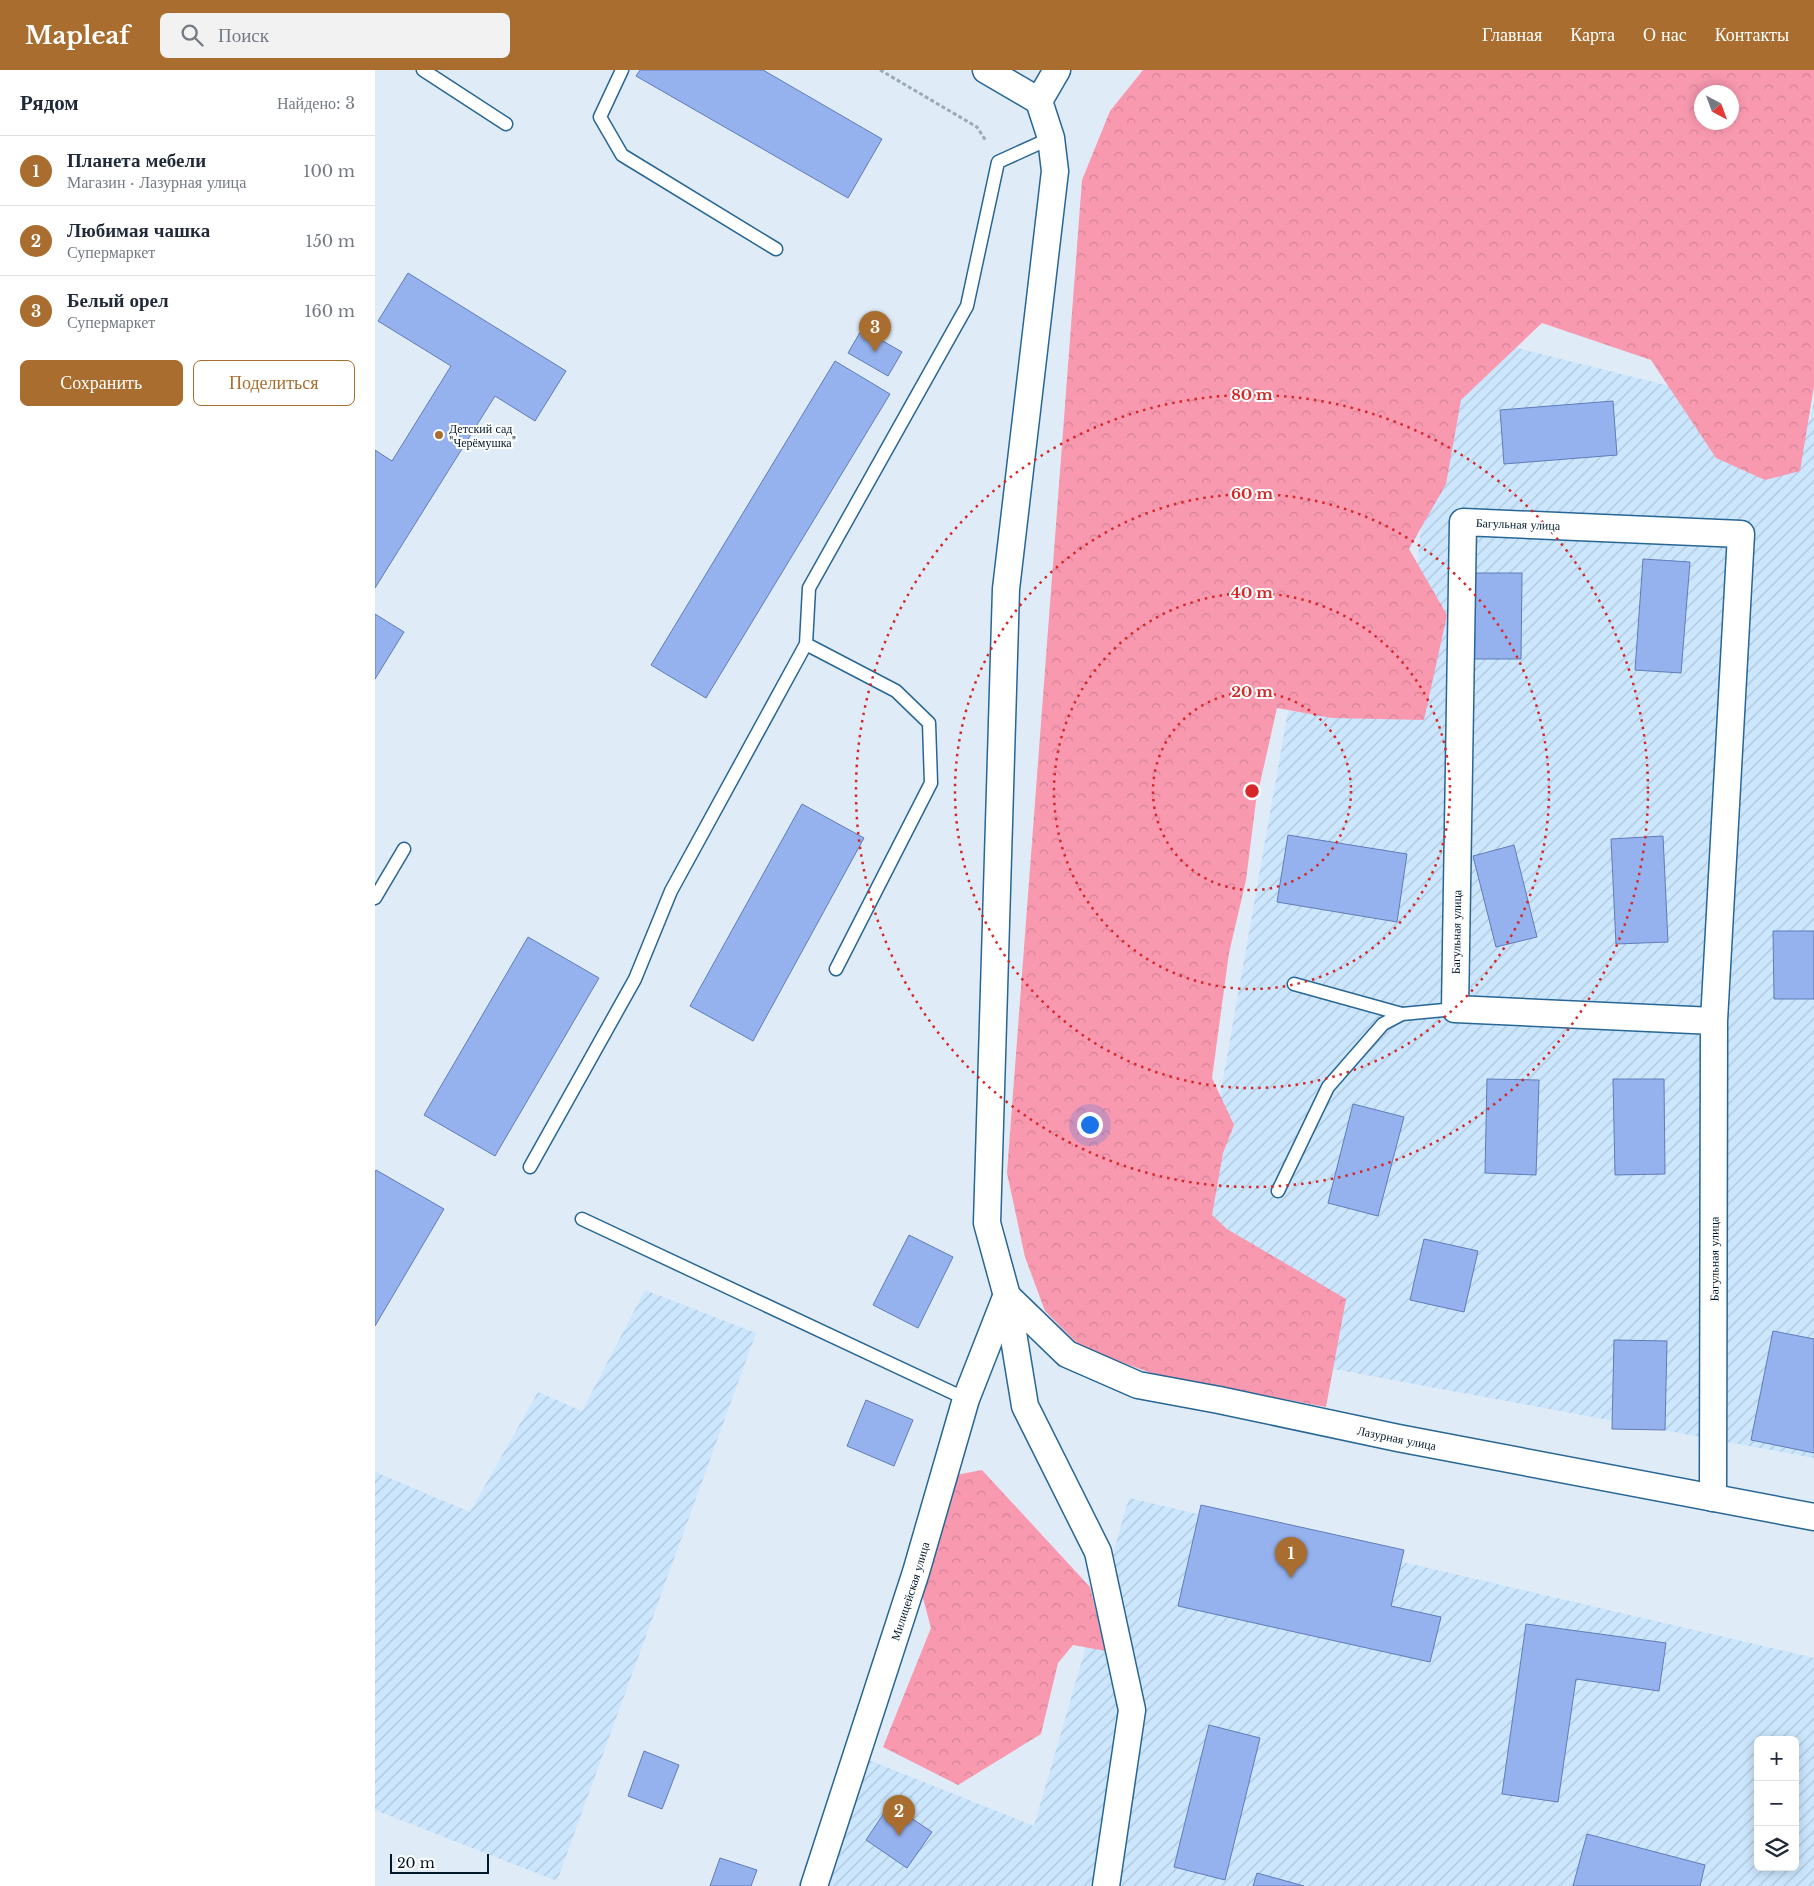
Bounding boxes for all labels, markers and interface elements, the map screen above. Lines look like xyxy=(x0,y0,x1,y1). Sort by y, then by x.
search box xyxy=(160,13,510,58)
text: Mapleaf xyxy=(25,21,130,50)
icon: search xyxy=(178,21,206,49)
text: Поиск xyxy=(218,24,269,47)
text: Главная xyxy=(1482,24,1542,46)
text: Карта xyxy=(1570,24,1615,46)
text: О нас xyxy=(1643,24,1687,46)
text: Контакты xyxy=(1715,24,1789,46)
north arrow xyxy=(1694,85,1739,130)
text: Рядом xyxy=(20,90,79,116)
text: Найдено: 3 xyxy=(277,93,355,113)
text: Планета мебели xyxy=(67,149,206,172)
text: 1 xyxy=(33,161,39,181)
text: 100 m xyxy=(303,161,355,181)
text: Магазин · Лазурная улица xyxy=(67,172,246,192)
text: Любимая чашка xyxy=(67,219,210,242)
text: 2 xyxy=(31,231,41,251)
text: 150 m xyxy=(306,231,355,251)
text: Супермаркет xyxy=(67,242,155,262)
text: Белый орел xyxy=(67,289,169,312)
text: 3 xyxy=(31,301,41,321)
text: 160 m xyxy=(304,301,355,321)
pin: 3 xyxy=(859,311,891,352)
text: Супермаркет xyxy=(67,312,155,332)
button: Сохранить xyxy=(20,360,183,406)
button: Поделиться xyxy=(193,360,355,406)
text: 80 m xyxy=(1231,385,1273,404)
place label: Детский сад "Черёмушка" xyxy=(449,421,516,450)
marker: Детский сад "Черёмушка" xyxy=(433,429,445,441)
text: 60 m xyxy=(1231,484,1273,503)
street label: Багульная улица xyxy=(1476,515,1561,533)
text: 40 m xyxy=(1231,583,1273,602)
text: 20 m xyxy=(1231,682,1273,701)
centre of rings xyxy=(1243,782,1261,800)
street label: Багульная улица xyxy=(1448,889,1464,974)
your location xyxy=(1077,1112,1103,1138)
street label: Багульная улица xyxy=(1706,1216,1721,1301)
street label: Лазурная улица xyxy=(1356,1422,1438,1453)
pin: 1 xyxy=(1275,1537,1307,1578)
street label: Милицейская улица xyxy=(887,1539,932,1642)
map controls xyxy=(1754,1736,1799,1871)
button: + xyxy=(1754,1736,1799,1781)
button: − xyxy=(1754,1781,1799,1826)
pin: 2 xyxy=(883,1795,915,1836)
button: layers xyxy=(1754,1826,1799,1871)
scale bar xyxy=(390,1851,489,1874)
text: 20 m xyxy=(397,1854,435,1872)

